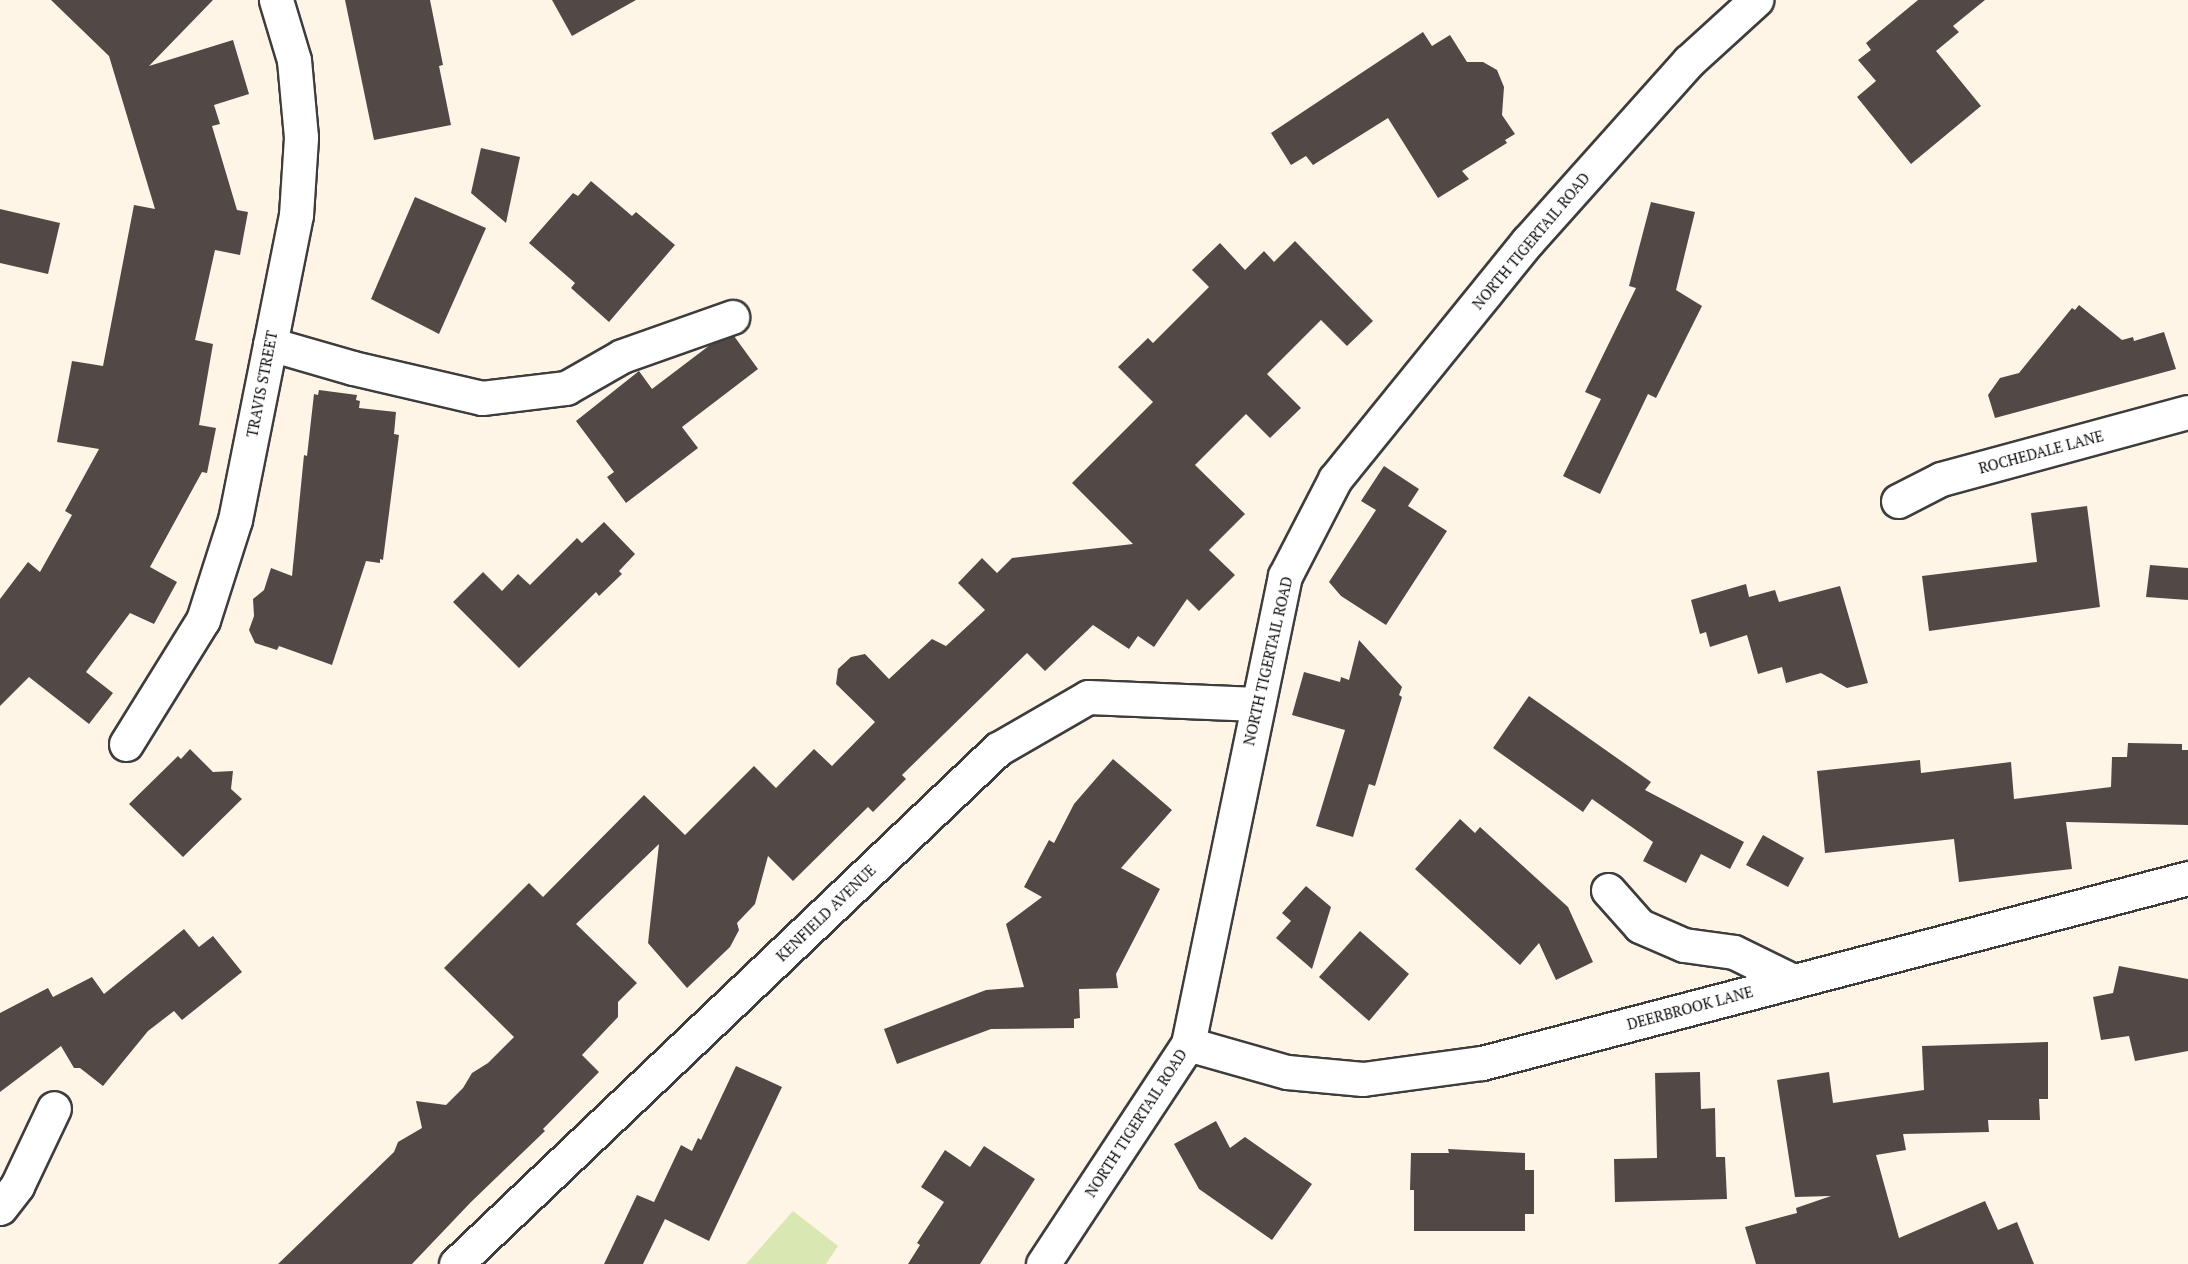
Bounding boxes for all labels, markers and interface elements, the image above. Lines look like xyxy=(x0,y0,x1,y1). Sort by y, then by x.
street label: NORTH TIGERTAIL ROAD xyxy=(1469,169,1593,313)
street label: TRAVIS STREET xyxy=(243,329,281,439)
street label: ROCHEDALE LANE xyxy=(1977,427,2105,477)
street label: NORTH TIGERTAIL ROAD xyxy=(1240,575,1296,747)
street label: KENFIELD AVENUE xyxy=(772,861,880,965)
street label: DEERBROOK LANE xyxy=(1625,983,1755,1033)
street label: NORTH TIGERTAIL ROAD xyxy=(1081,1046,1191,1200)

